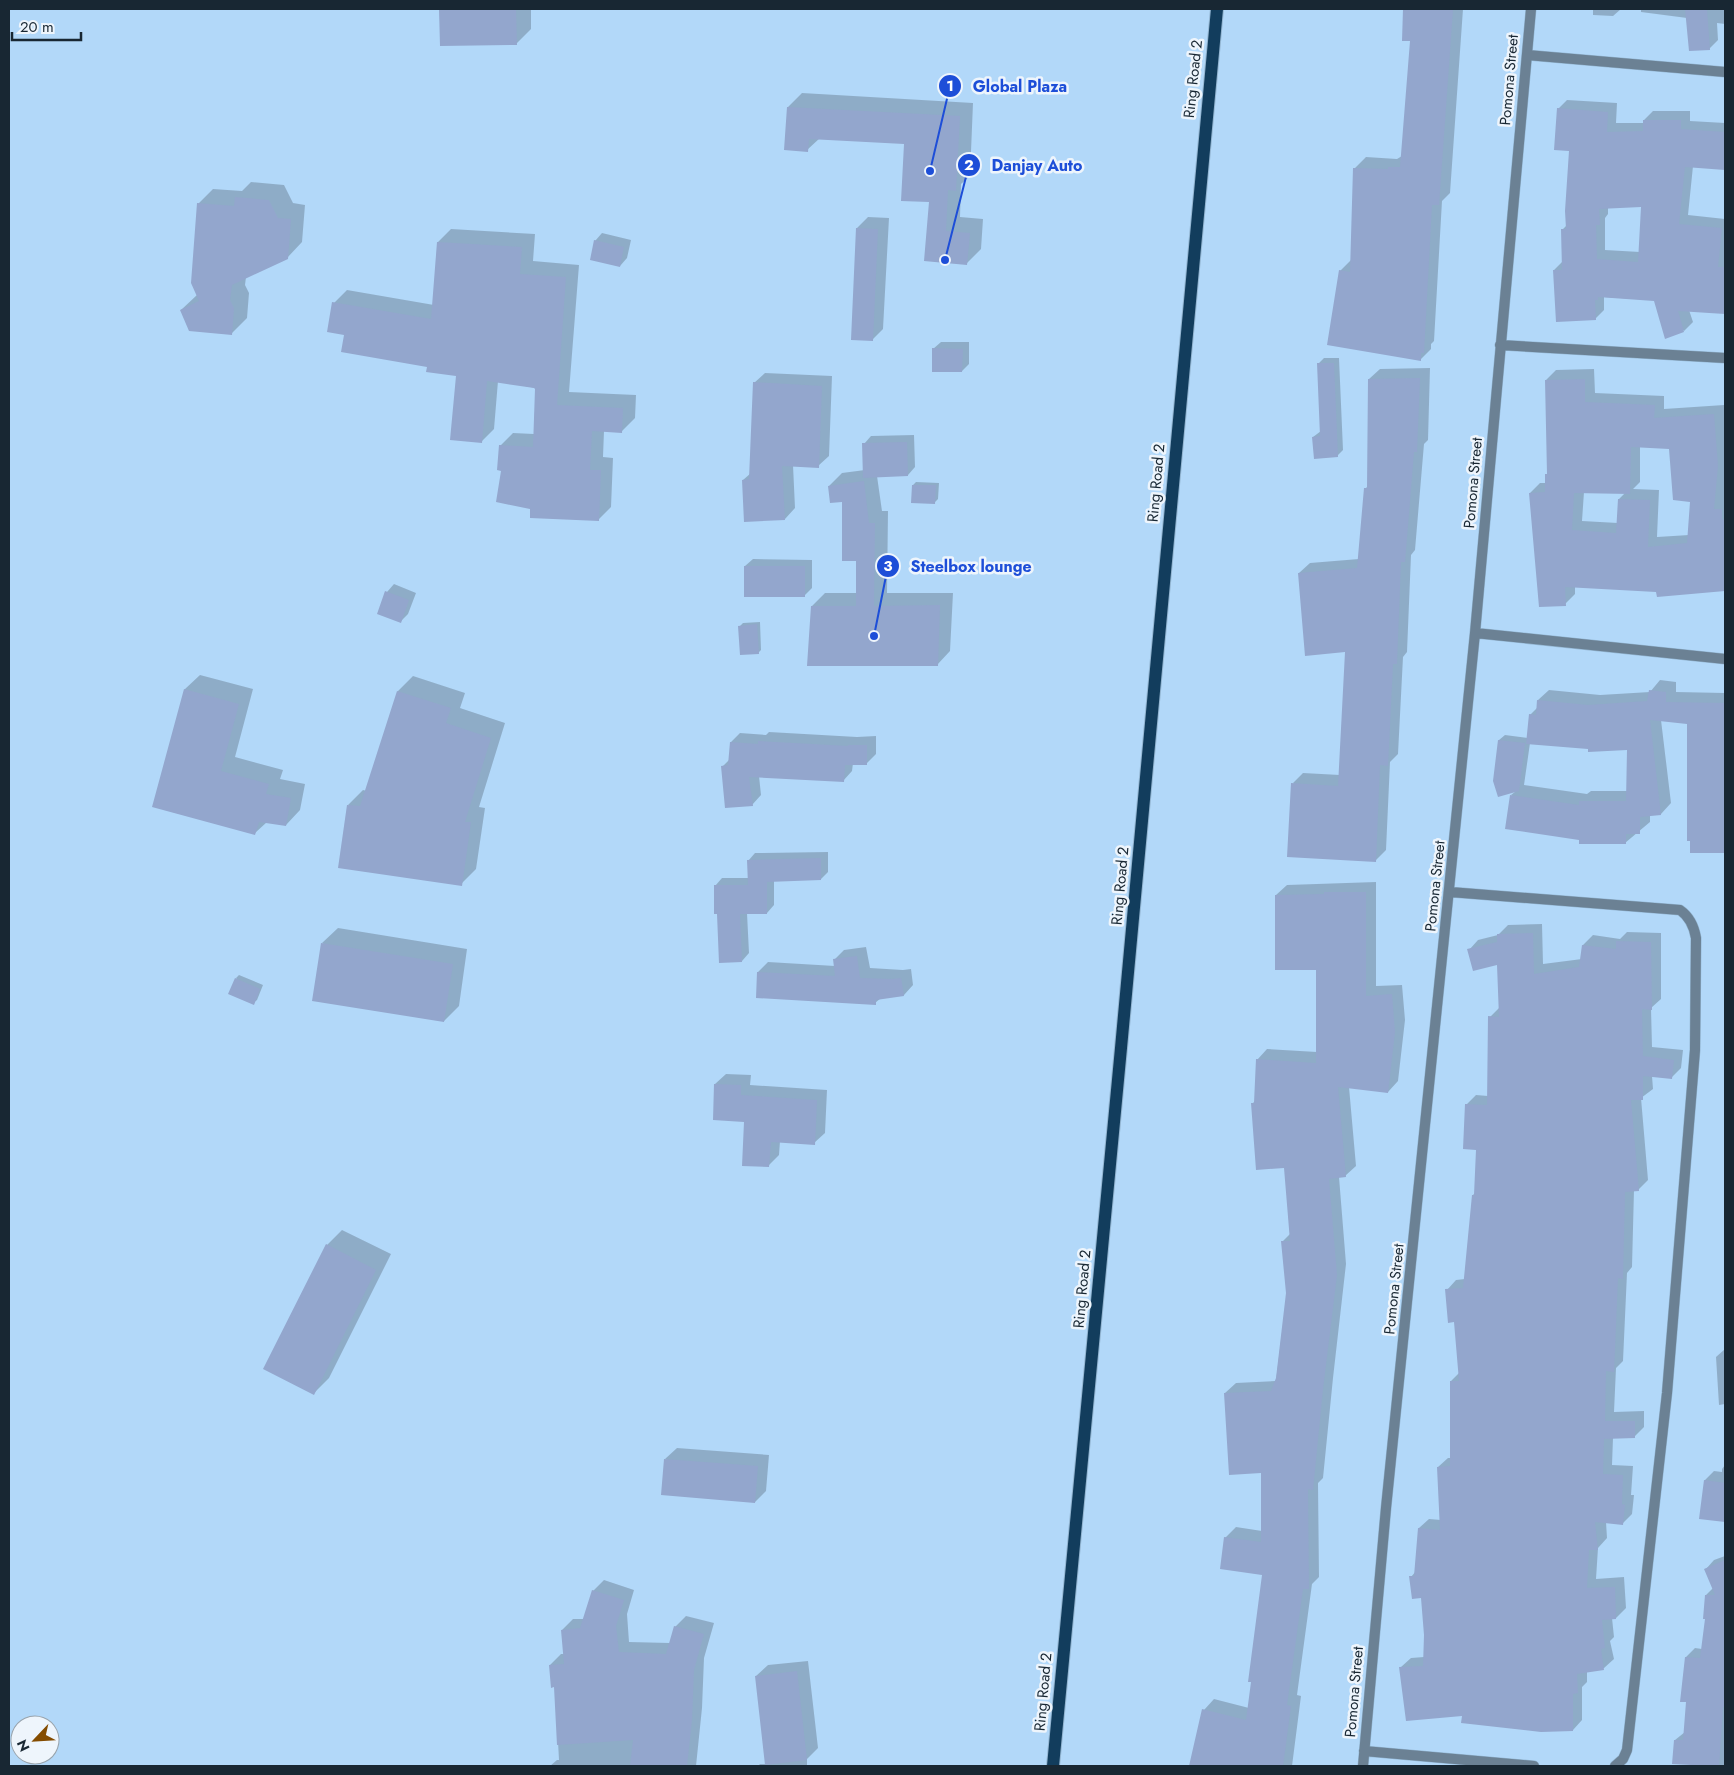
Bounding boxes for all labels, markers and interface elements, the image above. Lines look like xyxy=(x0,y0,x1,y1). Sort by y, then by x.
scale bar xyxy=(12,10,81,42)
text: 20 m xyxy=(20,16,54,38)
street label: Pomona Street xyxy=(1494,33,1524,126)
street label: Ring Road 2 xyxy=(1178,39,1208,119)
callout: Global Plaza xyxy=(937,71,1077,102)
text: 1 xyxy=(946,75,954,97)
text: Global Plaza xyxy=(973,75,1067,98)
callout: Danjay Auto xyxy=(957,150,1093,181)
text: 2 xyxy=(964,154,974,176)
text: Danjay Auto xyxy=(992,154,1082,177)
street label: Pomona Street xyxy=(1458,436,1488,529)
street label: Ring Road 2 xyxy=(1142,443,1170,523)
callout: Steelbox lounge xyxy=(876,551,1042,582)
text: 3 xyxy=(883,555,893,577)
text: Steelbox lounge xyxy=(910,555,1032,578)
street label: Pomona Street xyxy=(1419,839,1451,933)
street label: Ring Road 2 xyxy=(1106,846,1134,926)
street label: Pomona Street xyxy=(1378,1242,1410,1336)
street label: Ring Road 2 xyxy=(1068,1249,1096,1329)
street label: Pomona Street xyxy=(1339,1645,1369,1738)
street label: Ring Road 2 xyxy=(1029,1652,1057,1732)
north arrow xyxy=(10,1715,60,1765)
text: N xyxy=(12,1736,35,1755)

